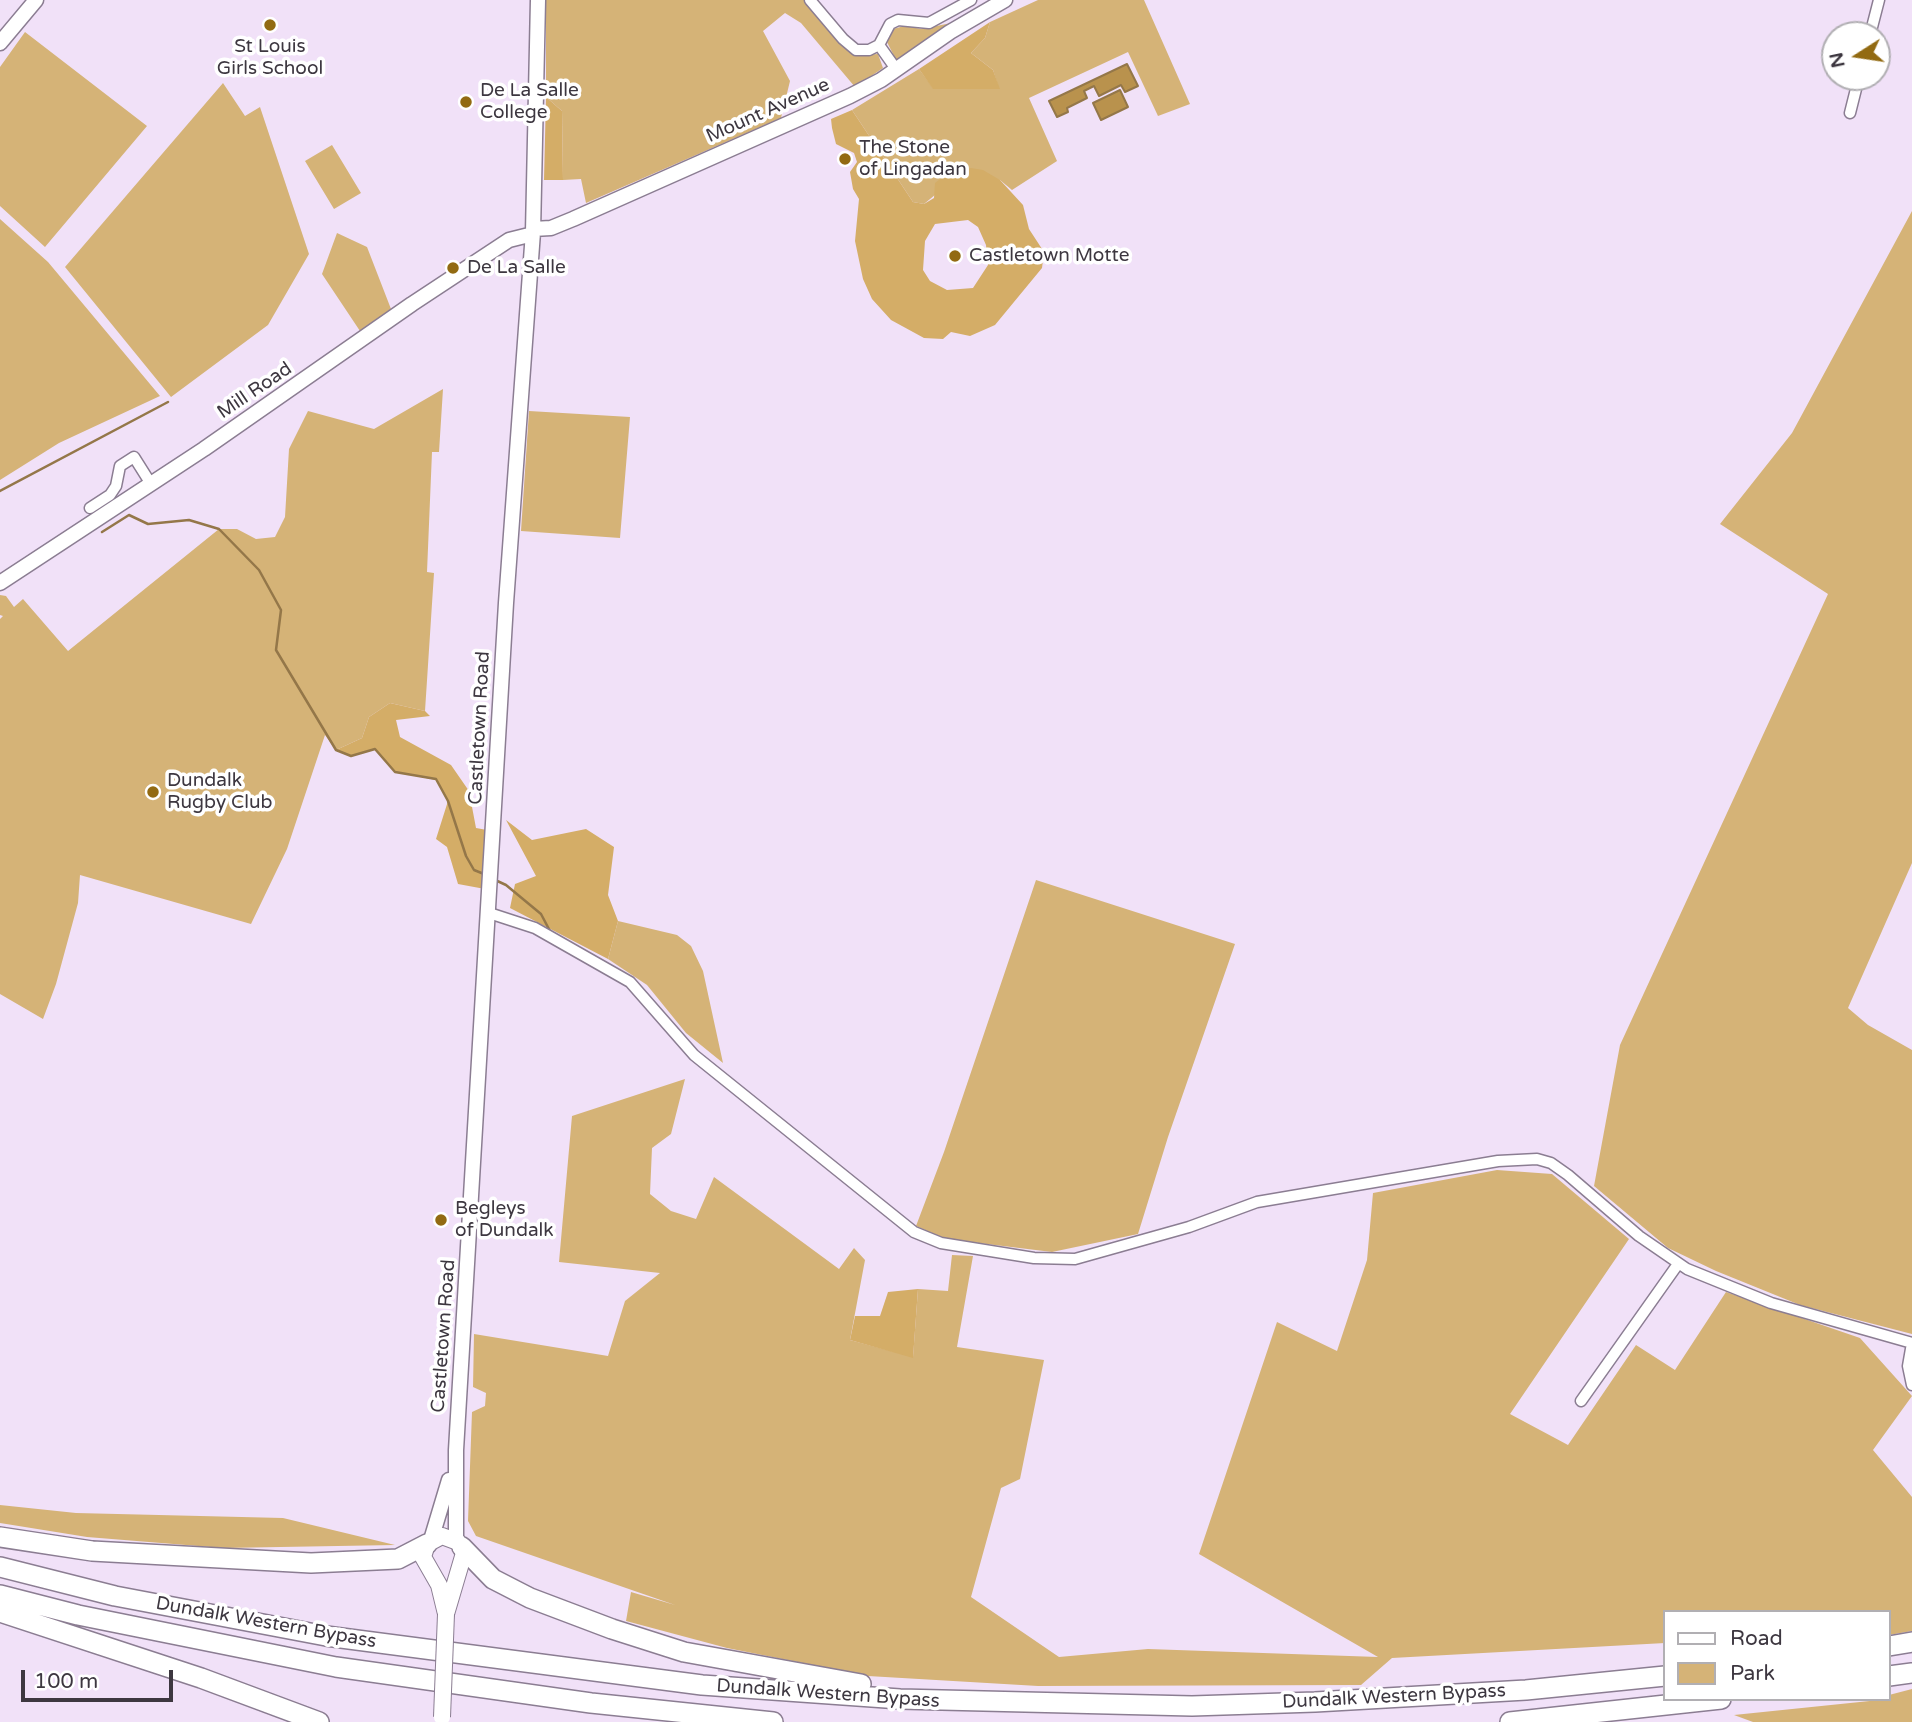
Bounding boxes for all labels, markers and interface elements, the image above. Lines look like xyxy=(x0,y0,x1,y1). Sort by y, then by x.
marker: St Louis Girls School xyxy=(262,17,278,33)
north arrow xyxy=(1821,21,1891,91)
place label: St Louis Girls School xyxy=(217,36,323,80)
text: N xyxy=(1825,50,1850,70)
street label: Mount Avenue xyxy=(703,74,833,148)
place label: De La Salle College xyxy=(480,80,579,124)
marker: De La Salle College xyxy=(458,94,474,110)
place label: The Stone of Lingadan xyxy=(859,137,967,181)
marker: The Stone of Lingadan xyxy=(837,151,853,167)
place label: Castletown Motte xyxy=(969,245,1129,267)
marker: Castletown Motte xyxy=(947,248,963,264)
place label: De La Salle xyxy=(467,257,566,279)
marker: De La Salle xyxy=(445,260,461,276)
street label: Mill Road xyxy=(213,358,297,424)
street label: Castletown Road xyxy=(465,651,495,805)
place label: Dundalk Rugby Club xyxy=(167,770,273,814)
marker: Dundalk Rugby Club xyxy=(145,784,161,800)
place label: Begleys of Dundalk xyxy=(455,1198,554,1242)
marker: Begleys of Dundalk xyxy=(433,1212,449,1228)
street label: Castletown Road xyxy=(427,1259,461,1413)
street label: Dundalk Western Bypass xyxy=(154,1592,378,1654)
legend xyxy=(1664,1610,1891,1701)
text: Road xyxy=(1730,1626,1783,1651)
scale bar xyxy=(24,1656,177,1700)
text: Park xyxy=(1730,1661,1775,1686)
text: 100 m xyxy=(34,1669,98,1694)
street label: Dundalk Western Bypass xyxy=(716,1675,940,1713)
street label: Dundalk Western Bypass xyxy=(1282,1680,1506,1714)

